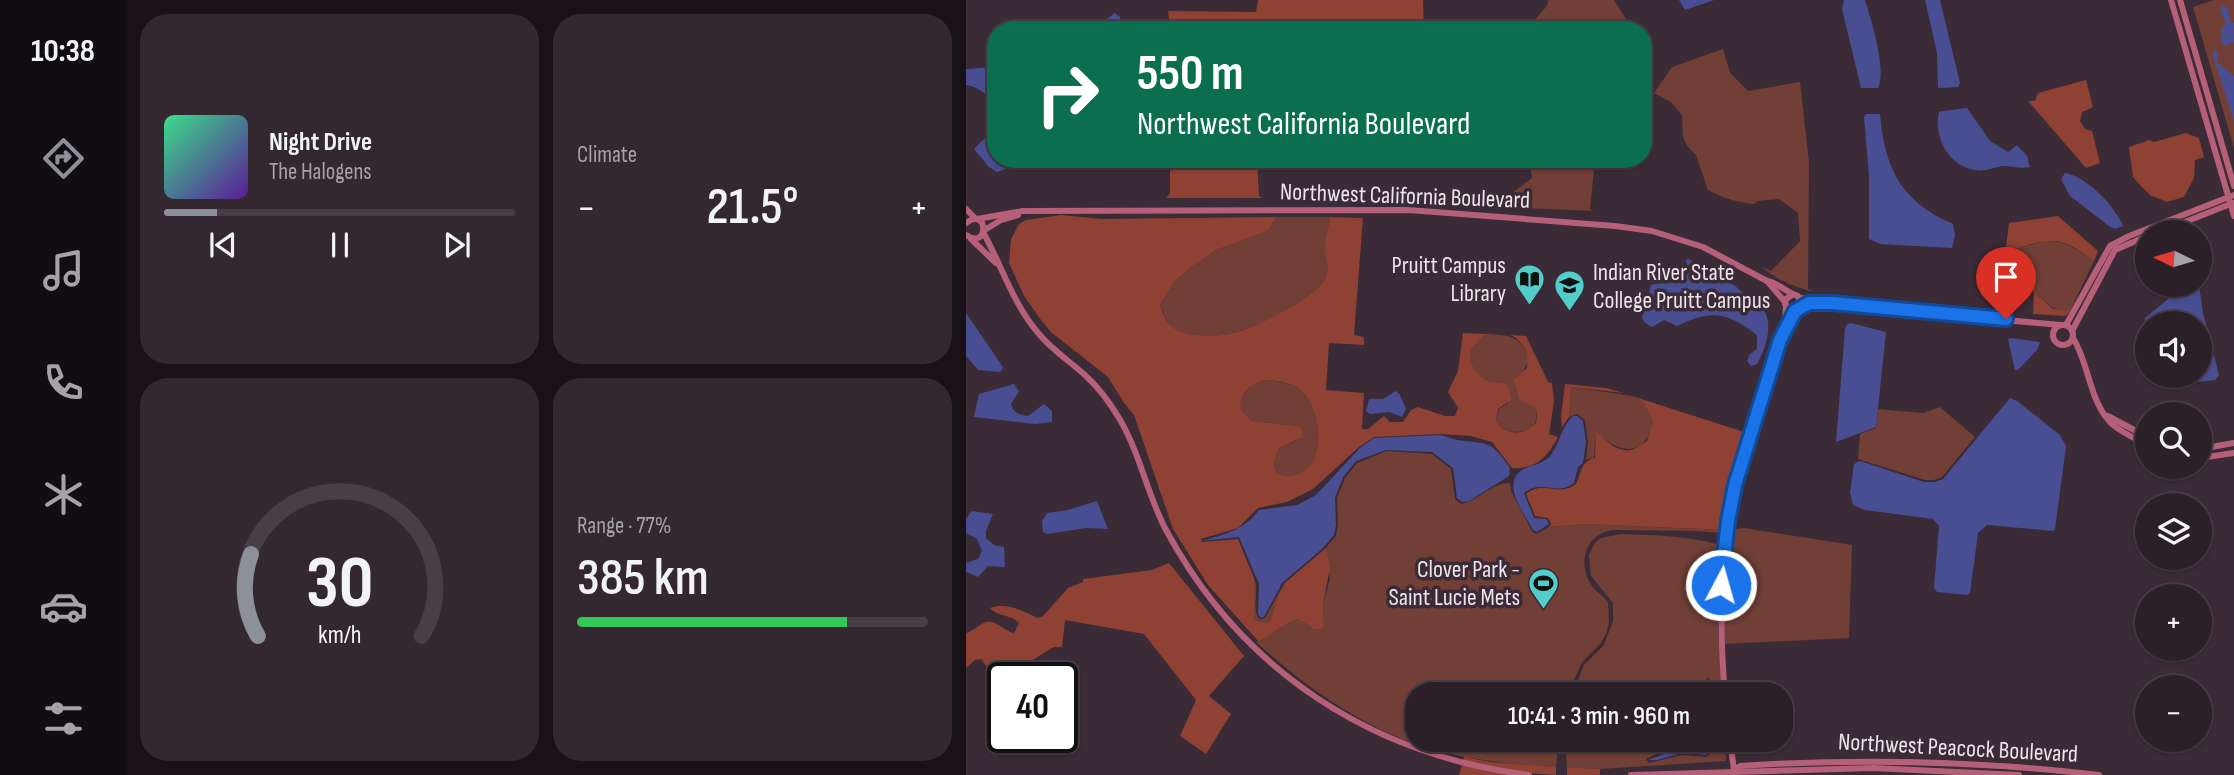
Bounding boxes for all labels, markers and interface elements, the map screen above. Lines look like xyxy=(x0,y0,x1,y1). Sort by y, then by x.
text: 10:38 xyxy=(31,32,95,71)
text: 550 m xyxy=(1137,45,1243,104)
icon: right xyxy=(1022,49,1113,140)
text: Northwest California Boulevard xyxy=(1137,105,1470,144)
text: Night Drive xyxy=(269,127,372,158)
icon: directions xyxy=(39,134,88,183)
text: Climate xyxy=(577,141,637,169)
text: The Halogens xyxy=(269,158,372,186)
text: 21.5° xyxy=(707,176,798,239)
street label: Northwest California Boulevard xyxy=(1280,177,1530,215)
text: − xyxy=(577,186,596,231)
text: + xyxy=(909,186,928,231)
north arrow xyxy=(2135,220,2212,298)
map controls xyxy=(2135,220,2212,752)
icon: previous xyxy=(204,226,242,264)
icon: pause xyxy=(321,226,359,264)
icon: next xyxy=(438,226,476,264)
icon: music xyxy=(39,246,88,295)
pin xyxy=(1976,247,2036,319)
place label: Pruitt Campus Library xyxy=(1392,251,1506,308)
place label: Indian River State College Pruitt Campus xyxy=(1593,258,1770,315)
icon: arrive xyxy=(1987,258,2025,296)
library icon: Pruitt Campus Library xyxy=(1512,262,1546,306)
school or university icon: Indian River State College Pruitt Campus xyxy=(1553,269,1587,313)
button: sound xyxy=(2135,311,2212,388)
icon: phone xyxy=(39,358,88,407)
button: search xyxy=(2135,402,2212,479)
icon: climate xyxy=(39,470,88,519)
button: layers xyxy=(2135,493,2212,570)
text: Range · 77% xyxy=(577,512,671,540)
text: 30 xyxy=(306,540,373,628)
text: 385 km xyxy=(577,547,709,610)
position arrow xyxy=(1684,548,1758,622)
place label: Clover Park - Saint Lucie Mets xyxy=(1388,555,1520,612)
sports icon: Clover Park - Saint Lucie Mets xyxy=(1526,566,1560,610)
icon: car xyxy=(39,582,88,631)
button: + xyxy=(2135,584,2212,661)
text: km/h xyxy=(318,619,361,650)
speed limit sign: 40 xyxy=(987,662,1078,753)
button: − xyxy=(2135,675,2212,752)
icon: filters xyxy=(39,694,88,743)
text: 10:41 · 3 min · 960 m xyxy=(1508,701,1690,732)
street label: Northwest Peacock Boulevard xyxy=(1837,727,2079,769)

